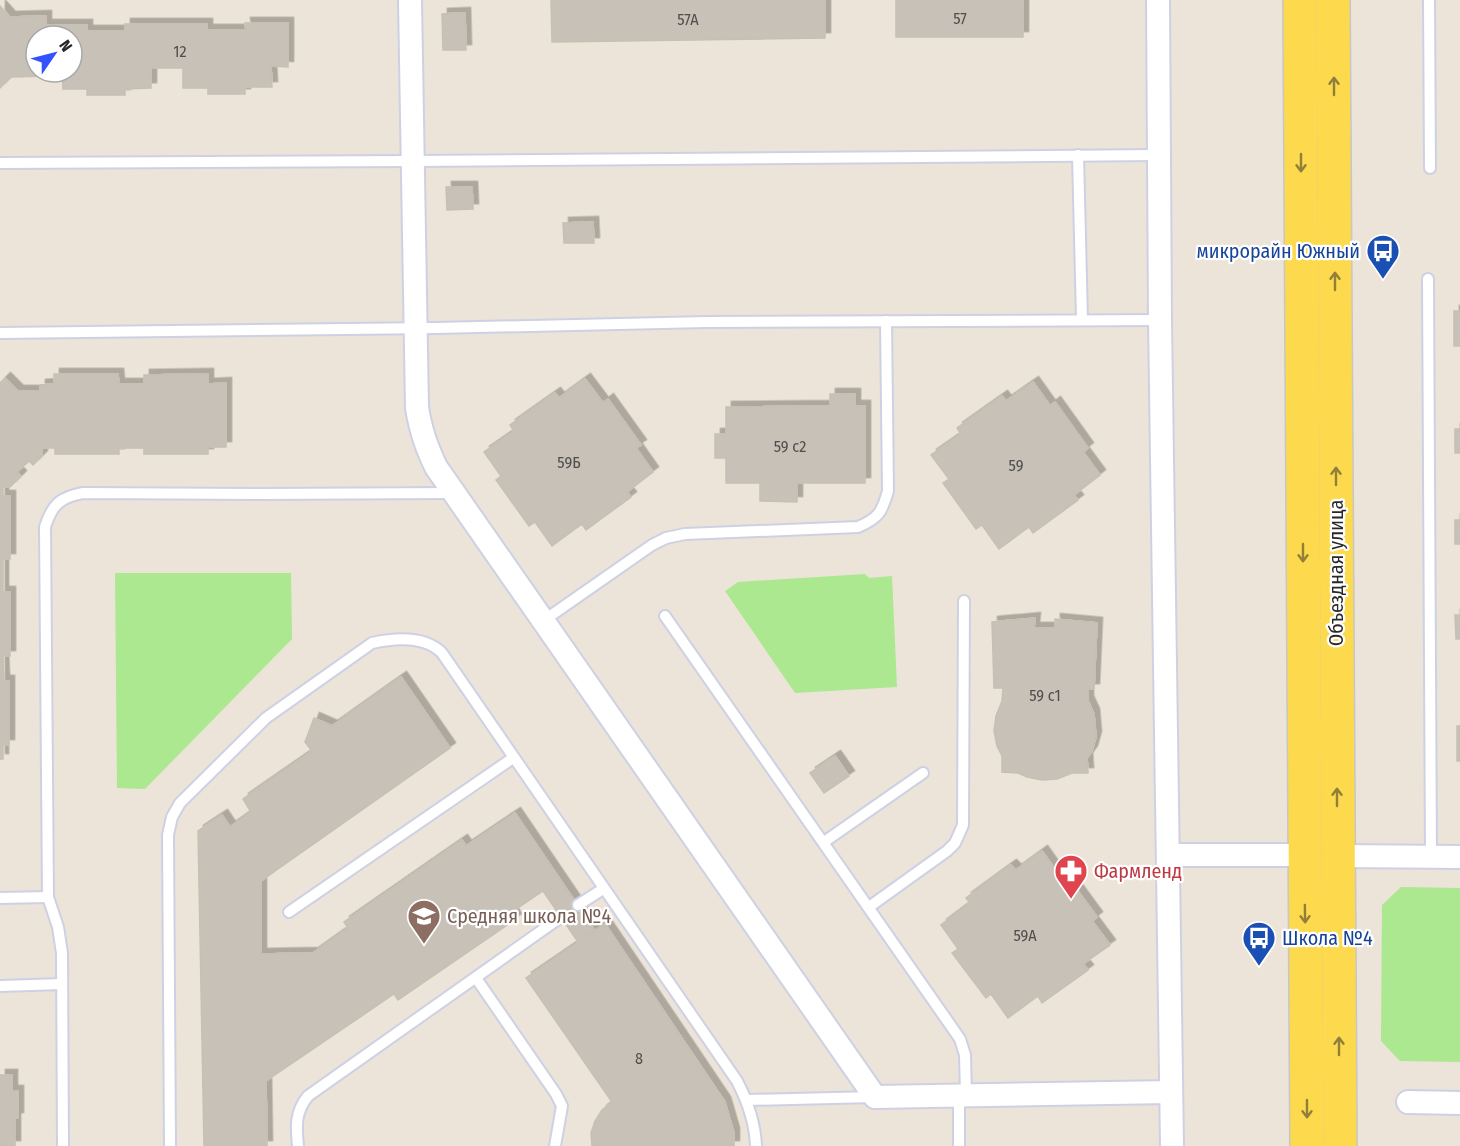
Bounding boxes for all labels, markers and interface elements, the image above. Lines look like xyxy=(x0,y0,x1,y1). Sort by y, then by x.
house number: 57 xyxy=(953,9,967,28)
house number: 57А xyxy=(677,10,699,29)
north arrow xyxy=(24,24,84,84)
text: N xyxy=(55,36,76,55)
house number: 12 xyxy=(173,42,187,61)
one-way arrow xyxy=(1328,77,1340,97)
one-way arrow xyxy=(1295,153,1307,173)
bus stop icon: микрорайн Южный xyxy=(1365,233,1401,280)
place label: микрорайн Южный xyxy=(1197,239,1360,263)
one-way arrow xyxy=(1329,272,1341,292)
house number: 59 с2 xyxy=(774,437,806,456)
house number: 59Б xyxy=(557,453,581,472)
house number: 59 xyxy=(1009,456,1024,475)
one-way arrow xyxy=(1330,467,1342,487)
street label: Объездная улица xyxy=(1324,500,1348,646)
one-way arrow xyxy=(1297,542,1309,562)
house number: 59 с1 xyxy=(1029,686,1061,705)
one-way arrow xyxy=(1331,788,1343,808)
pharmacy icon: Фармленд xyxy=(1053,853,1089,900)
place label: Фармленд xyxy=(1094,859,1182,883)
school or university icon: Средняя школа №4 xyxy=(406,898,442,945)
one-way arrow xyxy=(1299,903,1311,923)
place label: Средняя школа №4 xyxy=(447,904,611,928)
bus stop icon: Школа №4 xyxy=(1241,920,1277,967)
house number: 59А xyxy=(1013,926,1037,945)
place label: Школа №4 xyxy=(1282,926,1373,950)
one-way arrow xyxy=(1333,1036,1345,1056)
house number: 8 xyxy=(635,1049,643,1068)
one-way arrow xyxy=(1301,1098,1312,1118)

